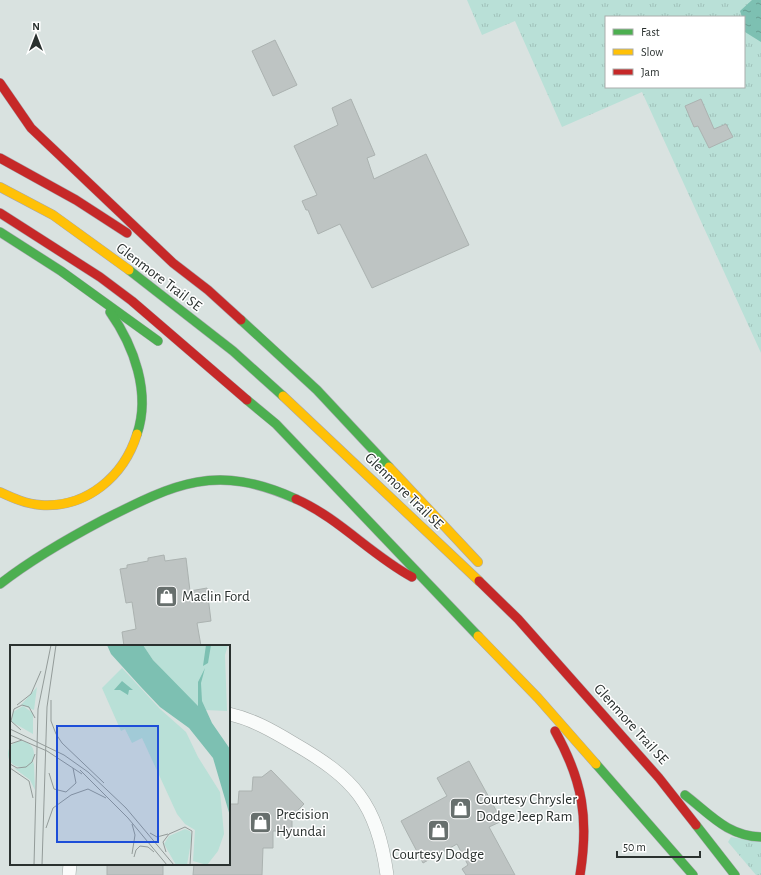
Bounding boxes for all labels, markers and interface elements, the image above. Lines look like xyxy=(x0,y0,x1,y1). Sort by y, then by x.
north arrow xyxy=(16,16,56,56)
legend xyxy=(605,16,745,88)
text: N xyxy=(32,21,40,32)
text: Fast xyxy=(641,26,660,38)
text: Slow xyxy=(641,46,663,58)
text: Jam xyxy=(641,66,660,78)
street label: Glenmore Trail SE xyxy=(114,240,204,314)
street label: Glenmore Trail SE xyxy=(362,450,446,532)
shop icon: Maclin Ford xyxy=(153,583,179,609)
place label: Maclin Ford xyxy=(182,589,250,604)
inset map xyxy=(10,645,230,865)
street label: Glenmore Trail SE xyxy=(591,681,671,767)
place label: Courtesy Chrysler Dodge Jeep Ram xyxy=(476,792,577,824)
shop icon: Courtesy Chrysler Dodge Jeep Ram xyxy=(447,795,473,821)
place label: Precision Hyundai xyxy=(276,807,329,839)
shop icon: Precision Hyundai xyxy=(247,810,273,836)
shop icon: Courtesy Dodge xyxy=(425,818,451,844)
scale bar xyxy=(617,833,700,859)
text: 50 m xyxy=(623,841,646,853)
place label: Courtesy Dodge xyxy=(392,847,484,862)

